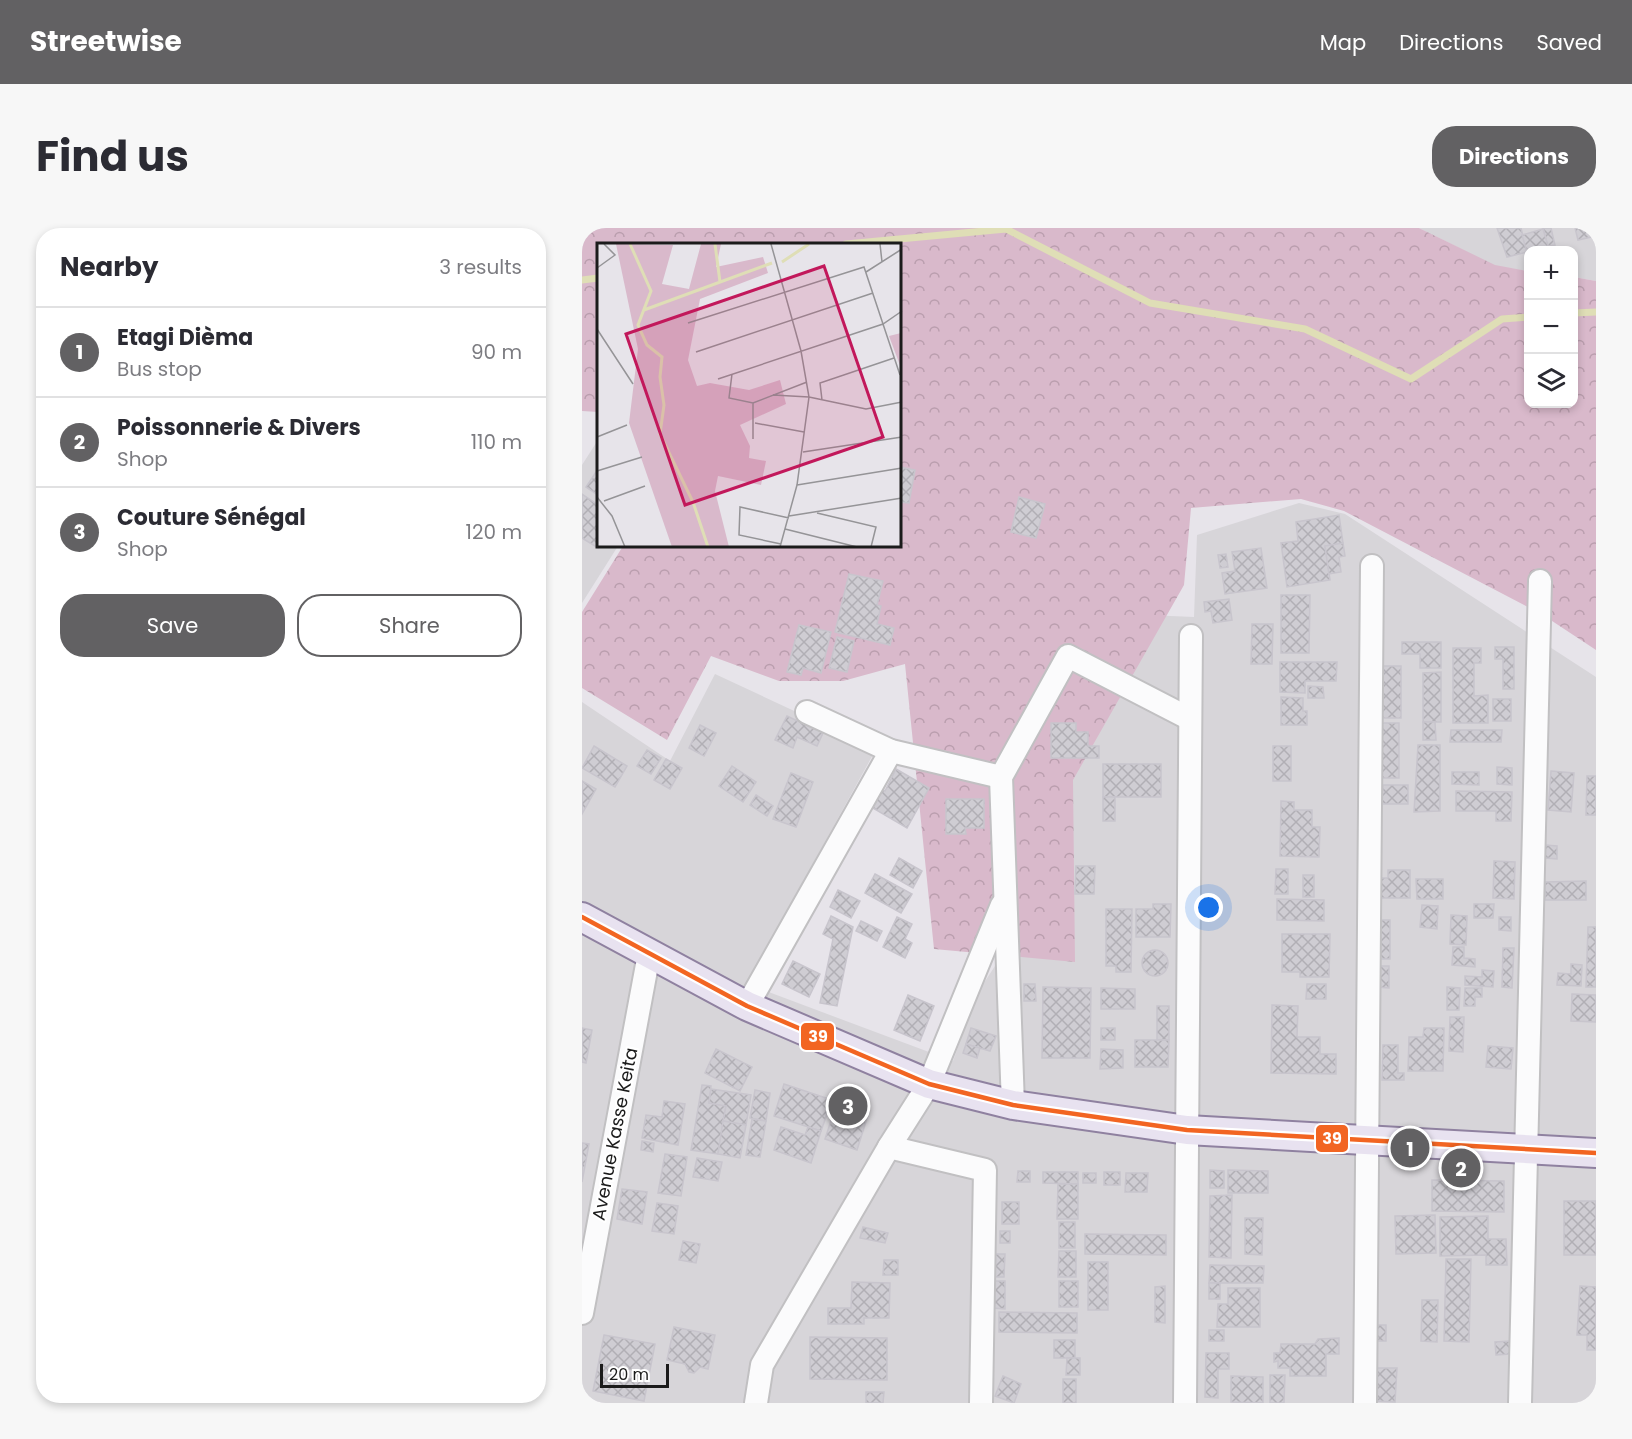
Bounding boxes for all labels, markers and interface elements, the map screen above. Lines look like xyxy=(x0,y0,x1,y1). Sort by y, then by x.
text: Streetwise xyxy=(30,22,182,61)
text: Map xyxy=(1320,28,1366,57)
text: Directions xyxy=(1399,28,1503,57)
text: Saved xyxy=(1536,28,1602,57)
button: Directions xyxy=(1432,126,1596,187)
text: Find us xyxy=(36,127,189,186)
inset map xyxy=(597,243,902,548)
map controls xyxy=(1524,246,1578,408)
button: + xyxy=(1524,246,1578,300)
text: Nearby xyxy=(60,249,158,285)
text: 3 results xyxy=(439,253,522,281)
button: − xyxy=(1524,300,1578,354)
text: Etagi Dièma xyxy=(117,322,253,353)
text: 1 xyxy=(76,338,83,366)
text: 90 m xyxy=(471,338,522,366)
button: layers xyxy=(1524,354,1578,408)
text: Bus stop xyxy=(117,355,202,383)
text: Poissonnerie & Divers xyxy=(117,412,361,443)
text: 2 xyxy=(74,428,85,456)
text: 110 m xyxy=(471,428,522,456)
text: Shop xyxy=(117,445,168,473)
text: Couture Sénégal xyxy=(117,502,306,533)
text: 3 xyxy=(73,518,86,546)
text: 120 m xyxy=(466,518,522,546)
text: Shop xyxy=(117,535,168,563)
button: Save xyxy=(60,594,285,657)
button: Share xyxy=(297,594,522,657)
your location xyxy=(1194,893,1223,922)
line badge: 39 xyxy=(800,1022,835,1051)
text: 39 xyxy=(808,1025,828,1048)
street label: Avenue Kasse Keita xyxy=(586,1046,643,1222)
pin: 3 xyxy=(828,1084,868,1128)
line badge: 39 xyxy=(1315,1124,1349,1153)
pin: 1 xyxy=(1390,1126,1430,1170)
text: 39 xyxy=(1322,1127,1342,1150)
pin: 2 xyxy=(1442,1146,1480,1190)
scale bar xyxy=(600,1361,669,1388)
text: 20 m xyxy=(609,1363,649,1386)

